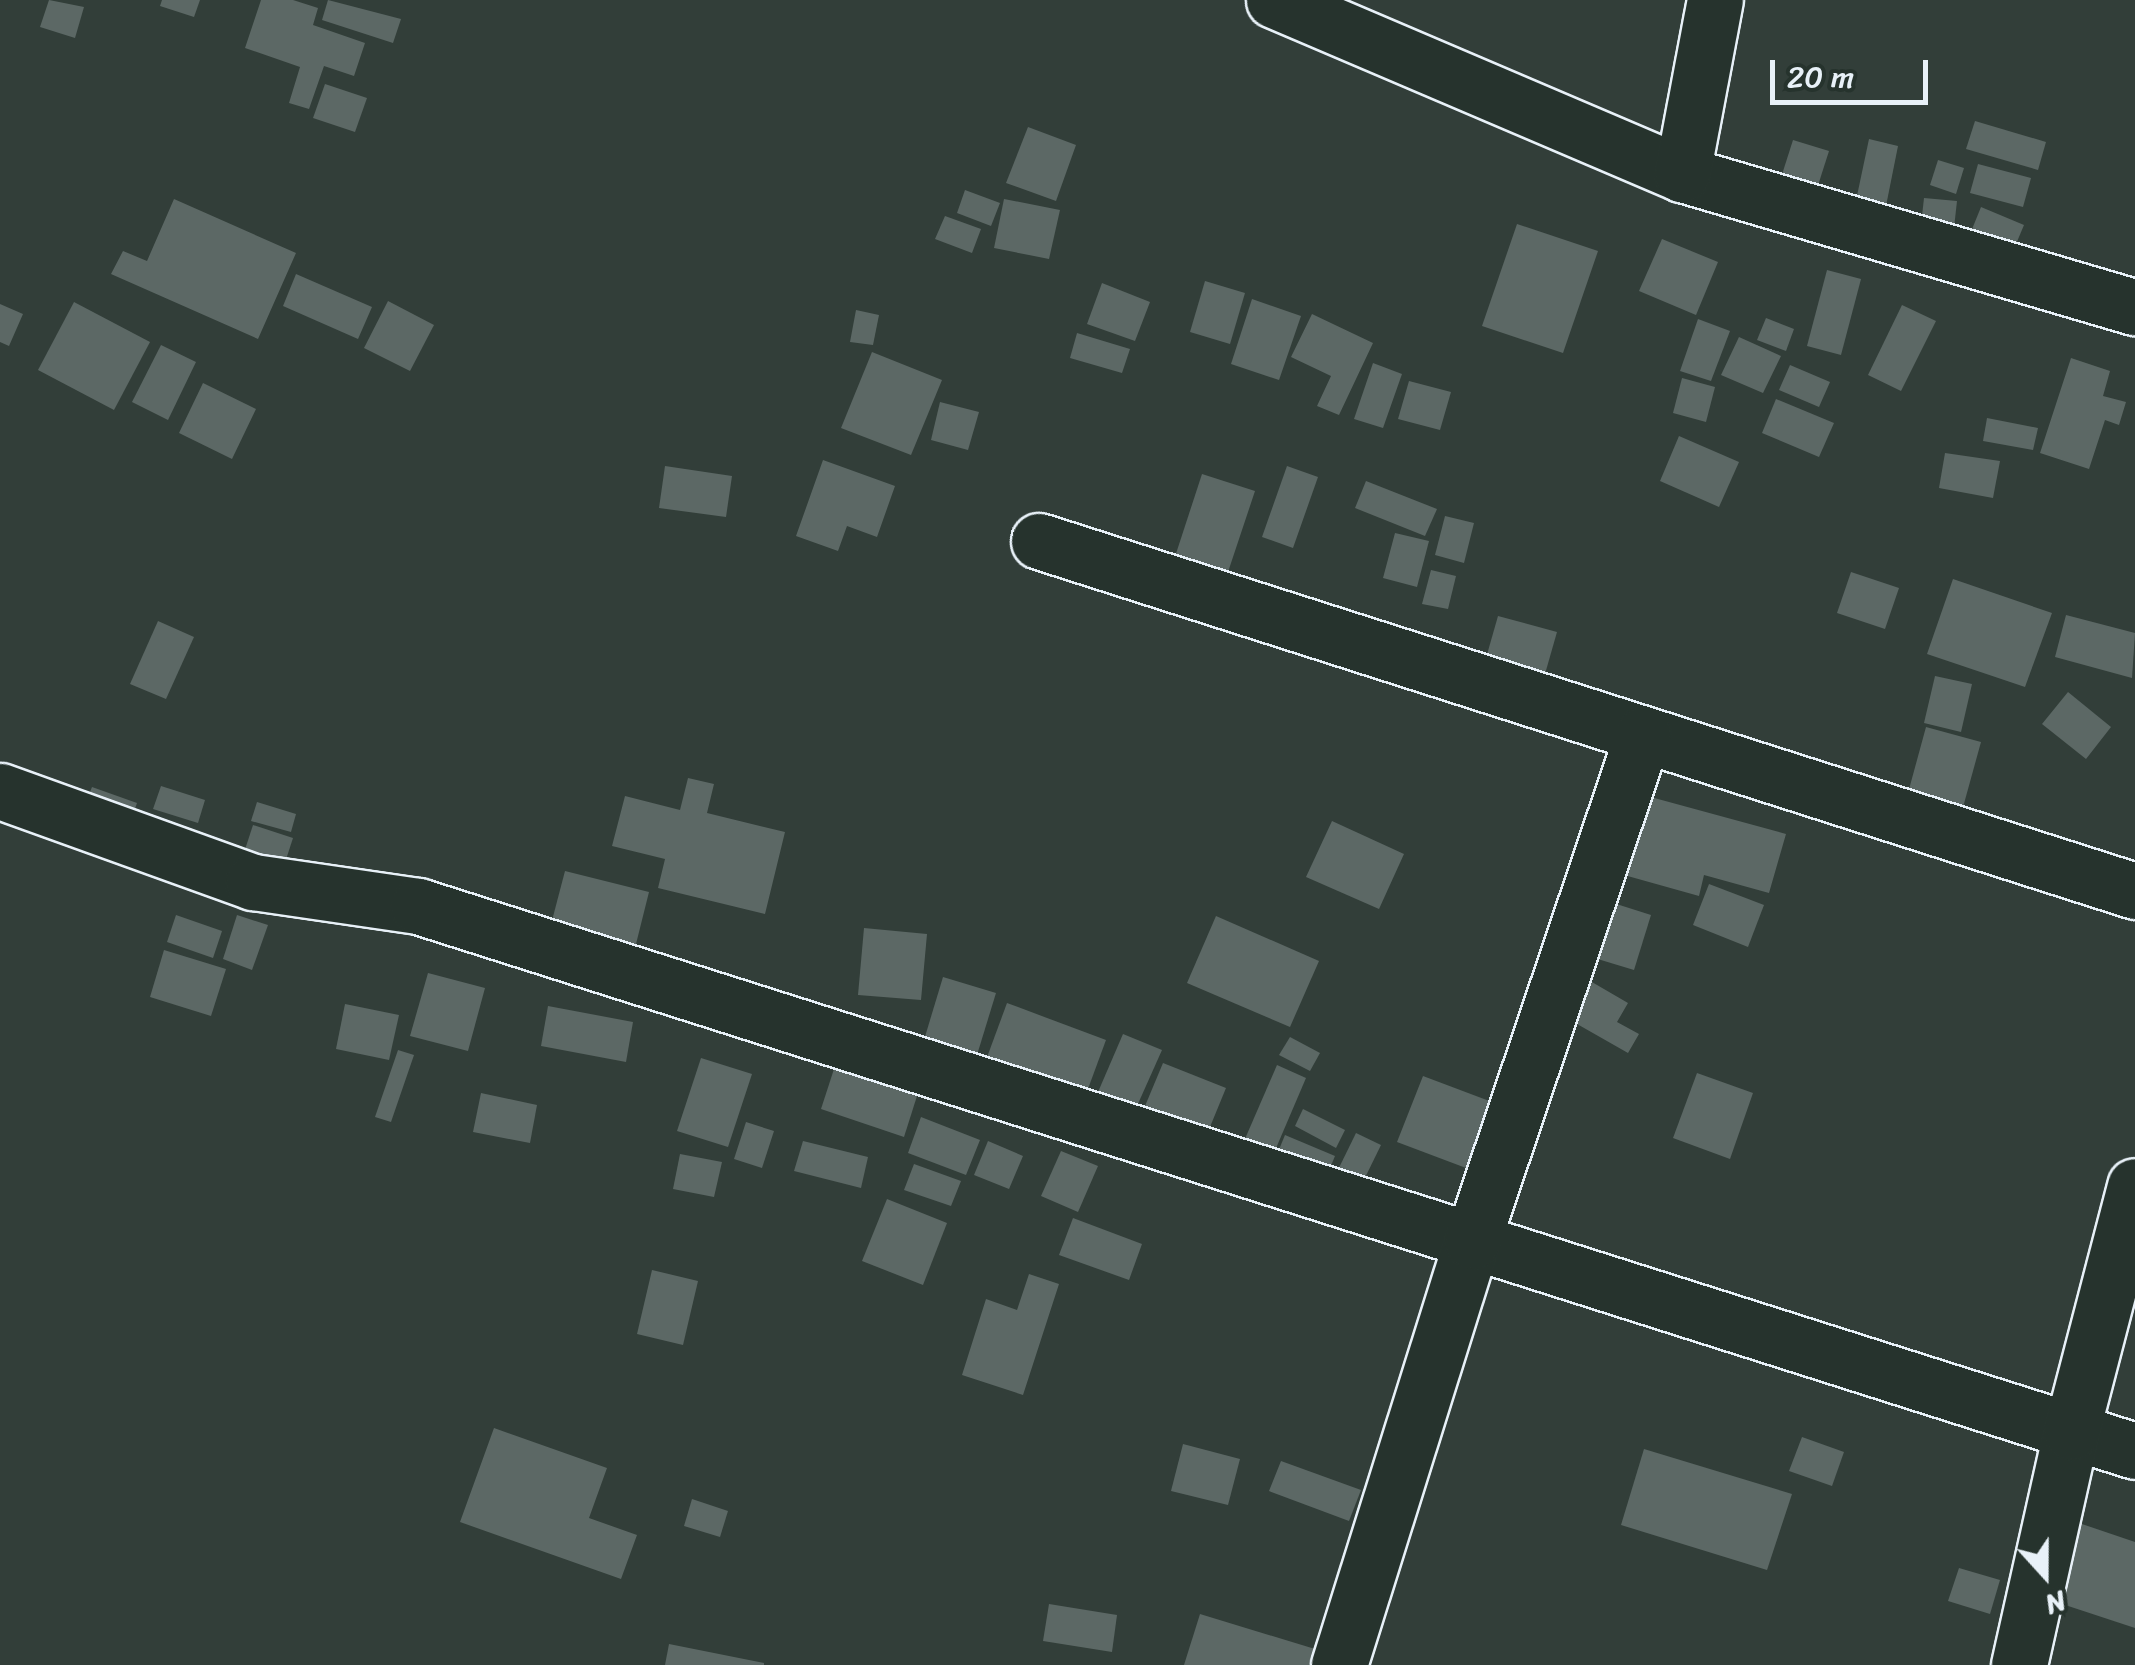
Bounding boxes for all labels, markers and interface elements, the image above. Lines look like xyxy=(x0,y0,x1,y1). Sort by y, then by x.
scale bar xyxy=(1775,40,1932,102)
text: 20 m xyxy=(1787,50,1854,104)
north arrow xyxy=(1995,1525,2095,1625)
text: N xyxy=(2038,1577,2074,1630)

